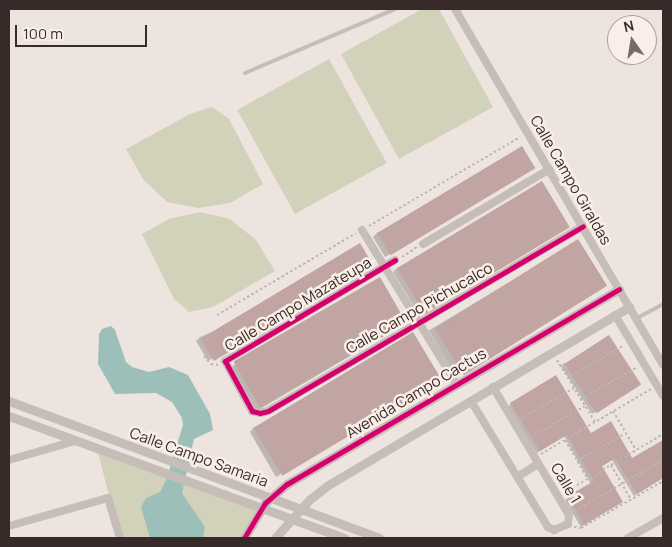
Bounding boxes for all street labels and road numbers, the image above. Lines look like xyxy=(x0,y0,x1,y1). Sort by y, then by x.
street label: Calle Campo Giraldas xyxy=(527,112,615,248)
street label: Calle Campo Mazateupa xyxy=(221,253,375,355)
street label: Calle Campo Pichucalco xyxy=(343,259,495,357)
street label: Avenida Campo Cactus xyxy=(343,344,489,442)
street label: Calle Campo Samaria xyxy=(127,424,271,490)
street label: Calle 1 xyxy=(547,460,585,506)

